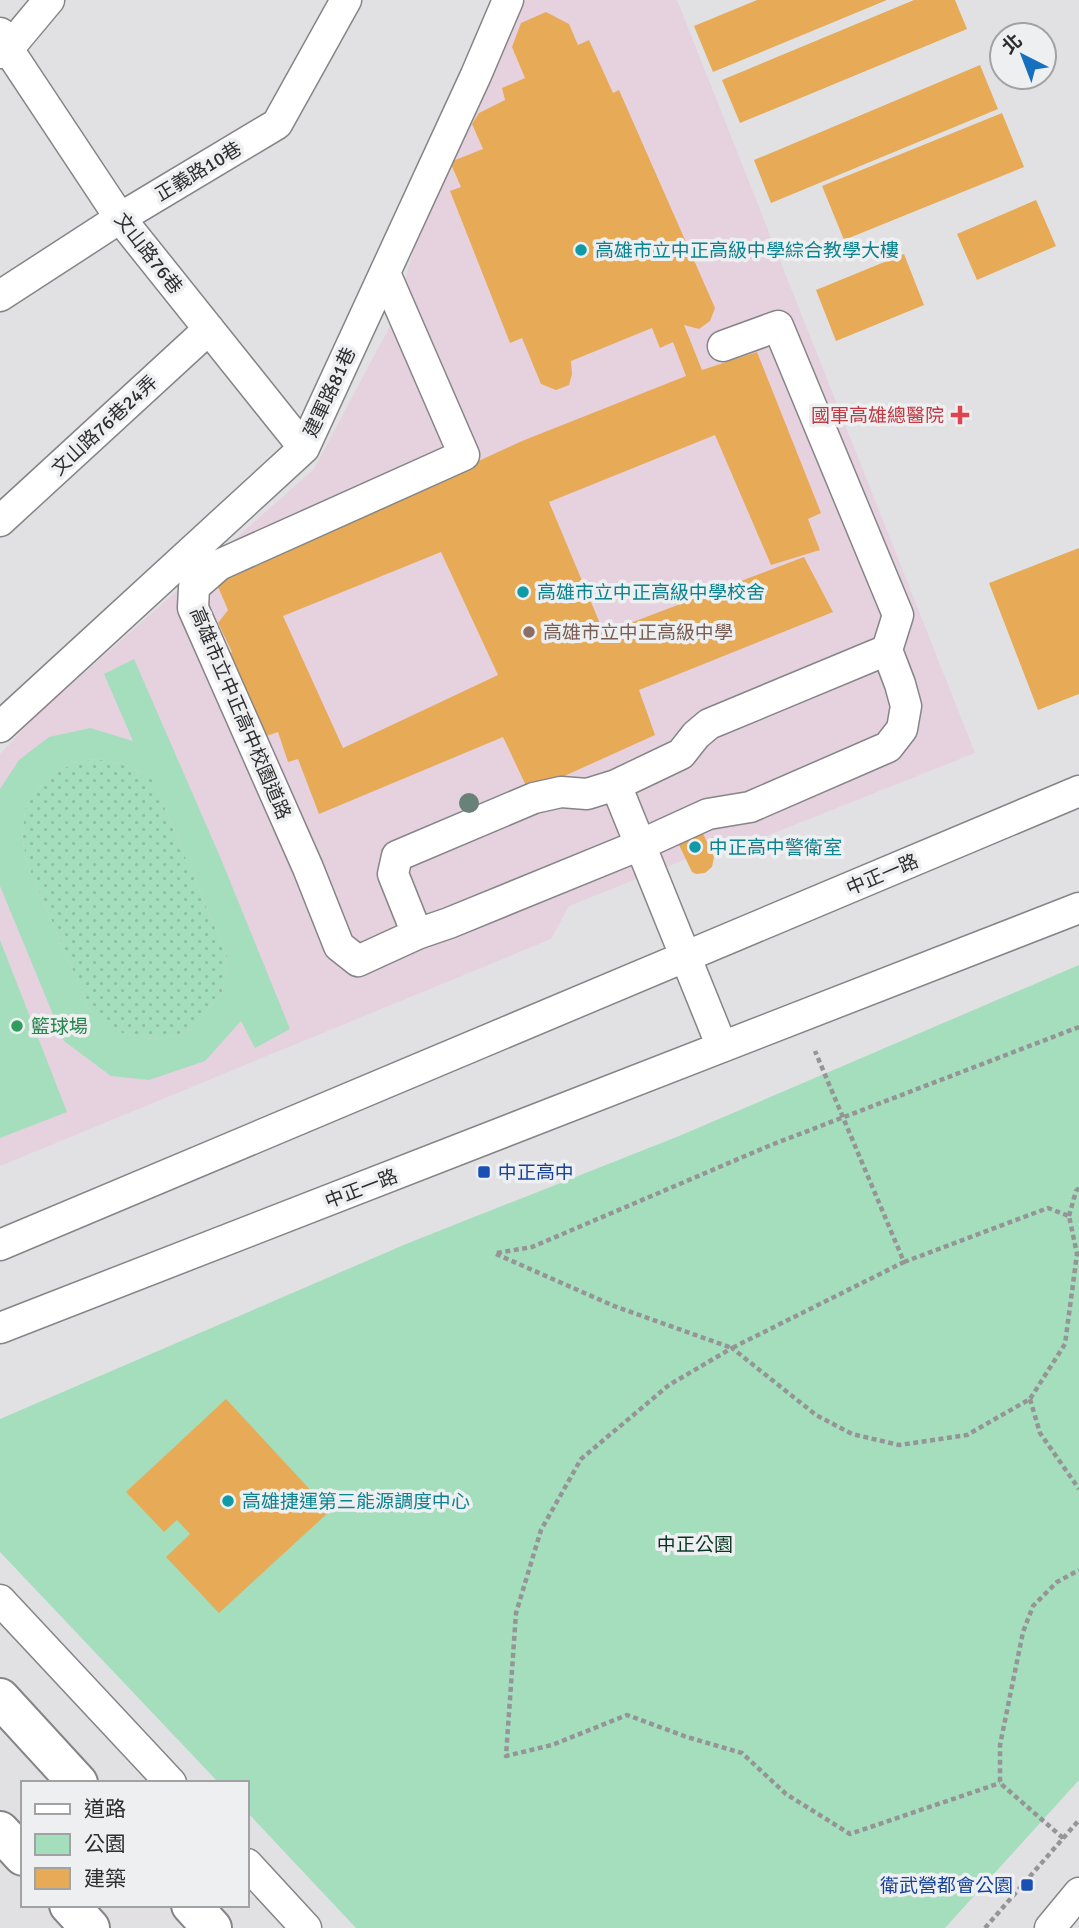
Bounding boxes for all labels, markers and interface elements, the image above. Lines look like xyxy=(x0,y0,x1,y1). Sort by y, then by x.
north arrow xyxy=(988,21,1058,91)
text: 北 xyxy=(997,29,1027,59)
street label: 正義路10巷 xyxy=(151,137,246,207)
street label: 文山路76巷 xyxy=(109,208,187,299)
place label: 高雄市立中正高級中學綜合教學大樓 xyxy=(595,239,899,263)
marker: 高雄市立中正高級中學綜合教學大樓 xyxy=(573,242,589,258)
street label: 建軍路81巷 xyxy=(299,344,361,441)
street label: 文山路76巷24弄 xyxy=(47,371,163,481)
place label: 國軍高雄總醫院 xyxy=(811,404,944,428)
marker: 國軍高雄總醫院 xyxy=(950,405,970,425)
place label: 高雄市立中正高級中學校舍 xyxy=(537,581,765,605)
marker: 高雄市立中正高級中學校舍 xyxy=(515,584,531,600)
street label: 高雄市立中正高中校園道路 xyxy=(184,604,296,823)
place label: 高雄市立中正高級中學 xyxy=(543,621,733,645)
marker: 高雄市立中正高級中學 xyxy=(521,624,537,640)
place label: 中正高中警衛室 xyxy=(709,836,842,860)
marker: 中正高中警衛室 xyxy=(687,839,703,855)
street label: 中正一路 xyxy=(843,849,922,901)
place label: 籃球場 xyxy=(31,1015,88,1039)
marker: 籃球場 xyxy=(9,1018,25,1034)
place label: 中正高中 xyxy=(498,1161,574,1185)
street label: 中正一路 xyxy=(322,1164,401,1214)
marker: 中正高中 xyxy=(476,1164,492,1180)
place label: 高雄捷運第三能源調度中心 xyxy=(242,1490,470,1514)
marker: 高雄捷運第三能源調度中心 xyxy=(220,1493,236,1509)
park label: 中正公園 xyxy=(657,1533,733,1557)
legend xyxy=(21,1781,248,1907)
text: 道路 xyxy=(84,1796,126,1822)
text: 公園 xyxy=(84,1831,126,1857)
text: 建築 xyxy=(84,1866,126,1892)
place label: 衛武營都會公園 xyxy=(880,1874,1013,1898)
marker: 衛武營都會公園 xyxy=(1019,1877,1035,1893)

